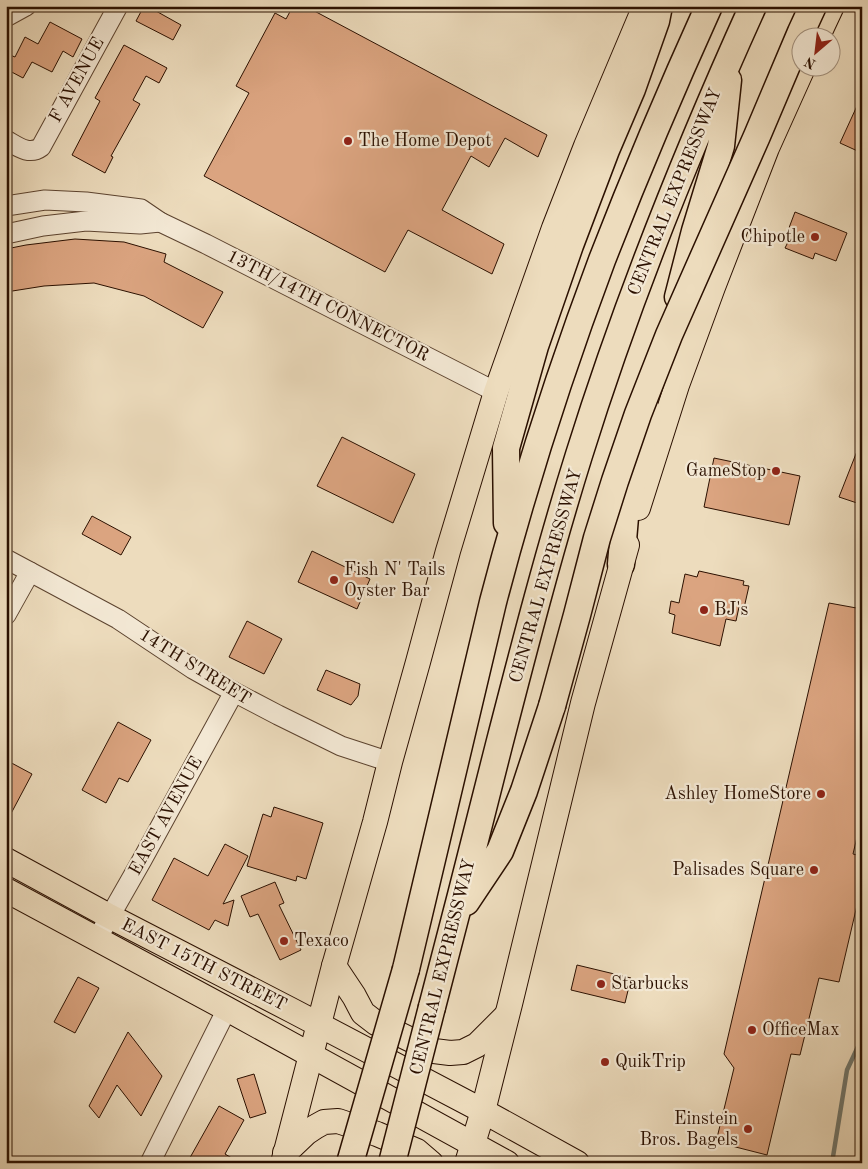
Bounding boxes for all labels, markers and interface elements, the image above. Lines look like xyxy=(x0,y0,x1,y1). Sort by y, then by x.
north arrow xyxy=(790,28,840,78)
street label: F AVENUE xyxy=(46,34,108,126)
text: N xyxy=(802,54,818,71)
street label: CENTRAL EXPRESSWAY xyxy=(625,86,725,298)
place label: The Home Depot xyxy=(358,132,492,150)
marker: The Home Depot xyxy=(342,135,354,147)
place label: Chipotle xyxy=(741,228,805,246)
marker: Chipotle xyxy=(809,231,821,243)
street label: 13TH/14TH CONNECTOR xyxy=(224,247,432,365)
place label: GameStop xyxy=(686,462,766,480)
marker: GameStop xyxy=(770,465,782,477)
street label: CENTRAL EXPRESSWAY xyxy=(507,467,585,685)
place label: Fish N' Tails Oyster Bar xyxy=(344,561,445,600)
marker: Fish N' Tails Oyster Bar xyxy=(328,574,340,586)
place label: BJ's xyxy=(714,601,748,619)
marker: BJ's xyxy=(698,604,710,616)
street label: 14TH STREET xyxy=(136,626,254,708)
street label: EAST AVENUE xyxy=(126,754,206,878)
place label: Ashley HomeStore xyxy=(664,785,811,803)
marker: Ashley HomeStore xyxy=(815,788,827,800)
street label: CENTRAL EXPRESSWAY xyxy=(407,857,479,1077)
place label: Palisades Square xyxy=(672,861,804,879)
marker: Palisades Square xyxy=(808,864,820,876)
street label: EAST 15TH STREET xyxy=(118,915,290,1015)
place label: Texaco xyxy=(294,932,349,950)
marker: Texaco xyxy=(278,935,290,947)
place label: Starbucks xyxy=(611,975,689,993)
marker: Starbucks xyxy=(595,978,607,990)
place label: OfficeMax xyxy=(762,1021,840,1039)
marker: OfficeMax xyxy=(746,1024,758,1036)
place label: QuikTrip xyxy=(615,1053,686,1071)
marker: QuikTrip xyxy=(599,1056,611,1068)
place label: Einstein Bros. Bagels xyxy=(639,1110,738,1149)
marker: Einstein Bros. Bagels xyxy=(742,1123,754,1135)

